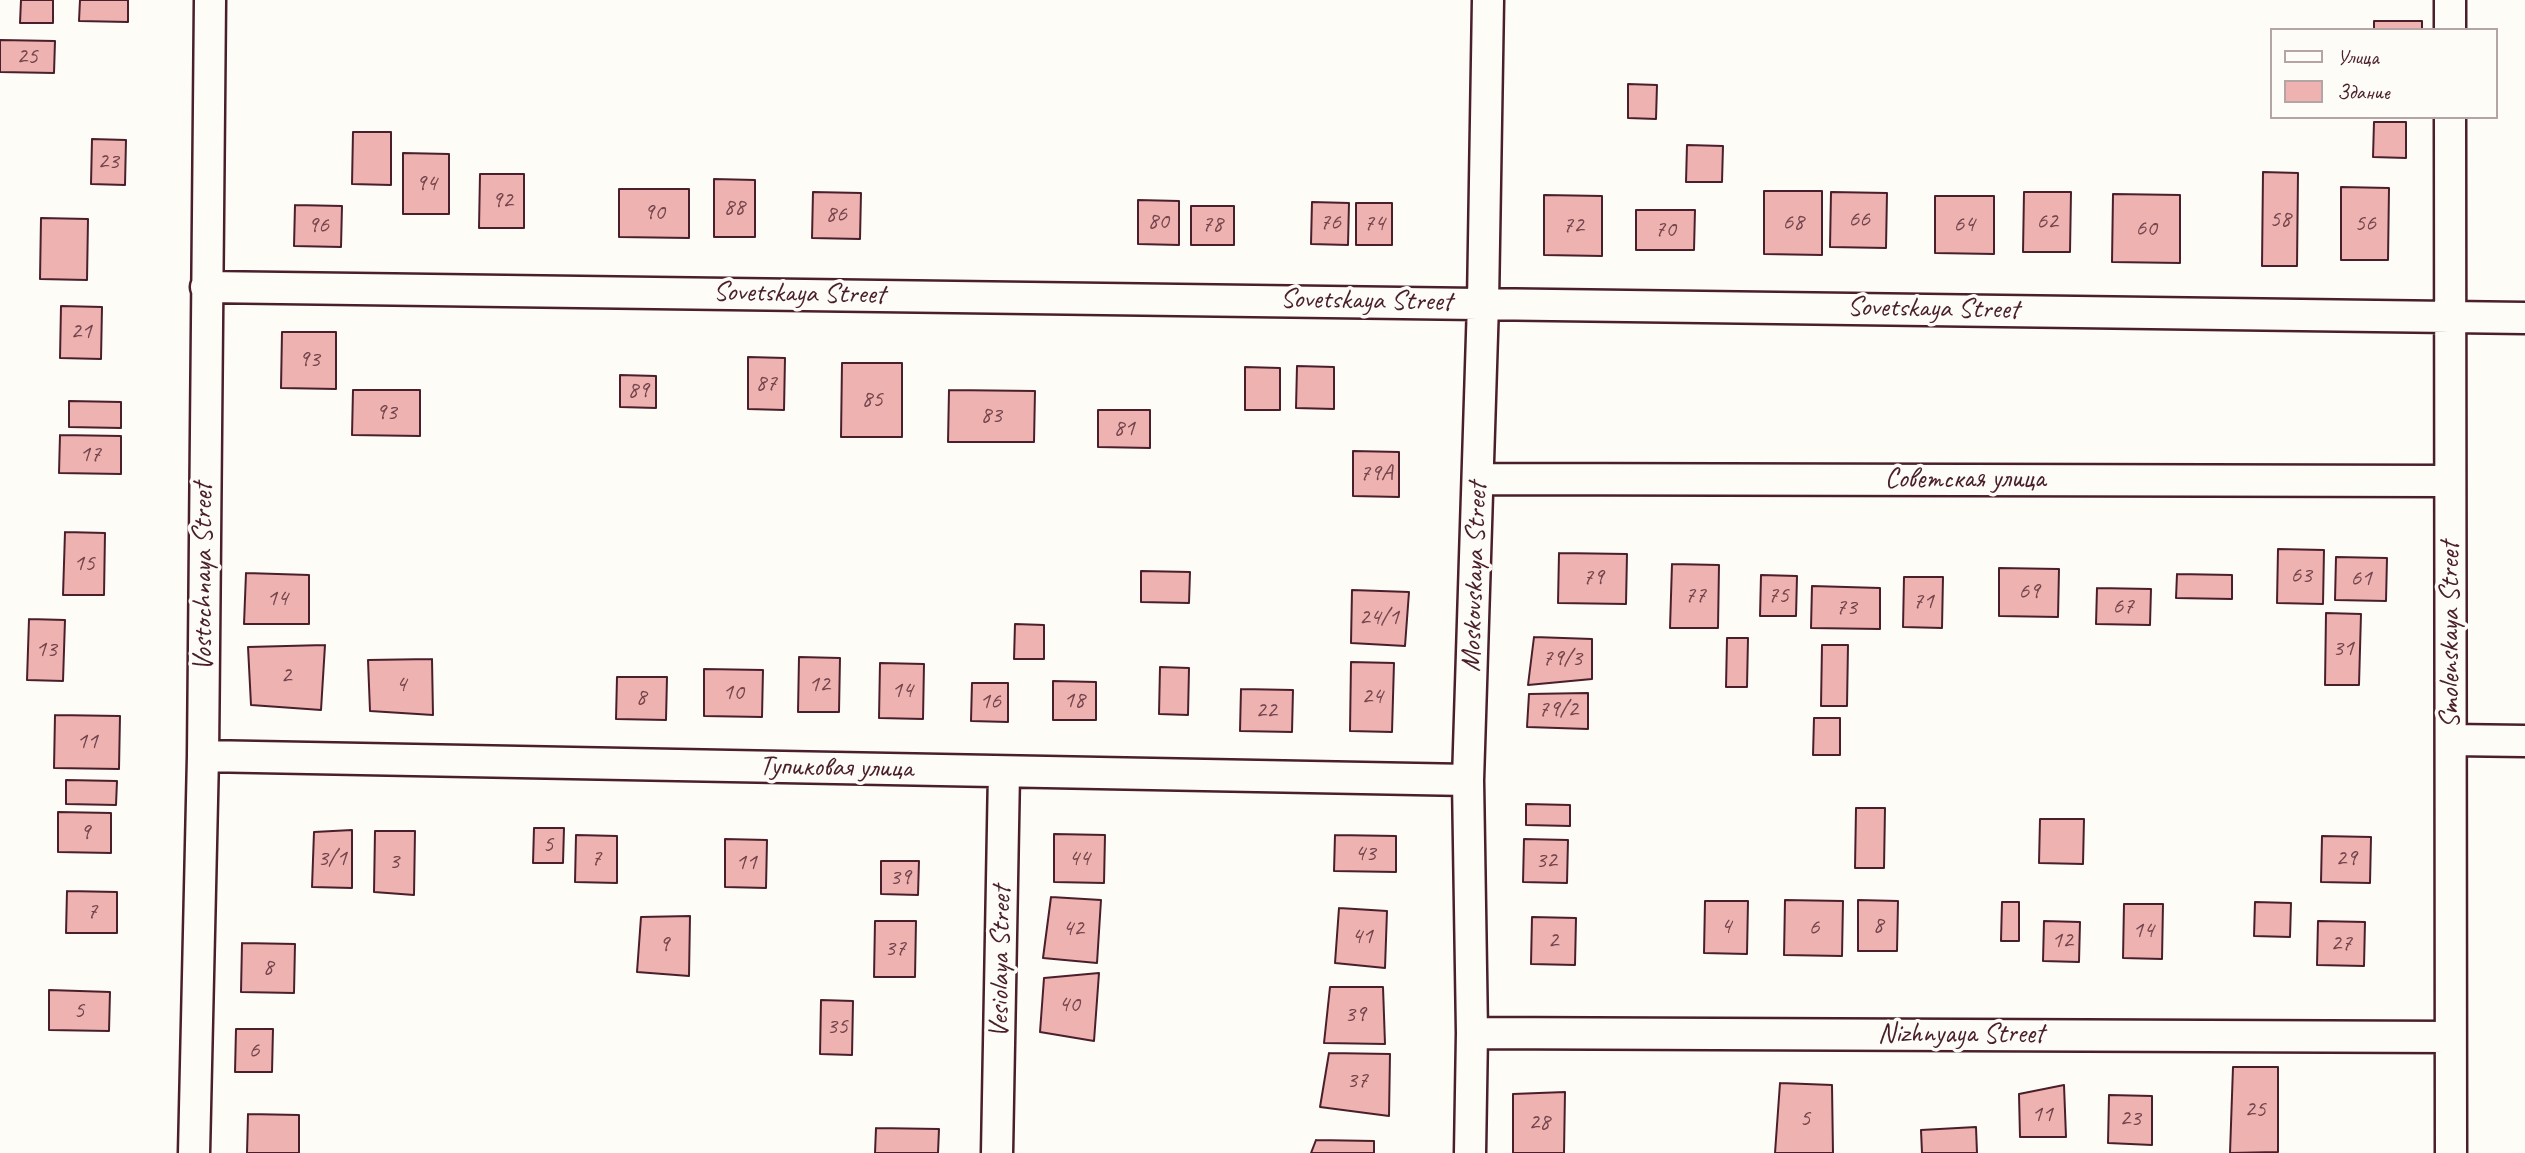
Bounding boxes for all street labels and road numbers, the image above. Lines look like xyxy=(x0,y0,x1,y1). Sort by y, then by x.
street label: Sovetskaya Street xyxy=(713,276,885,312)
street label: Sovetskaya Street xyxy=(1280,283,1452,319)
street label: Sovetskaya Street xyxy=(1847,291,2019,327)
street label: Советская улица xyxy=(1885,463,2045,497)
street label: Moskovskaya Street xyxy=(1455,482,1495,672)
street label: Vostochnaya Street xyxy=(187,483,221,671)
street label: Smolenskaya Street xyxy=(2434,542,2468,728)
street label: Тупиковая улица xyxy=(759,750,913,786)
street label: Vesiolaya Street xyxy=(983,886,1019,1038)
street label: Nizhnyaya Street xyxy=(1878,1018,2044,1052)

